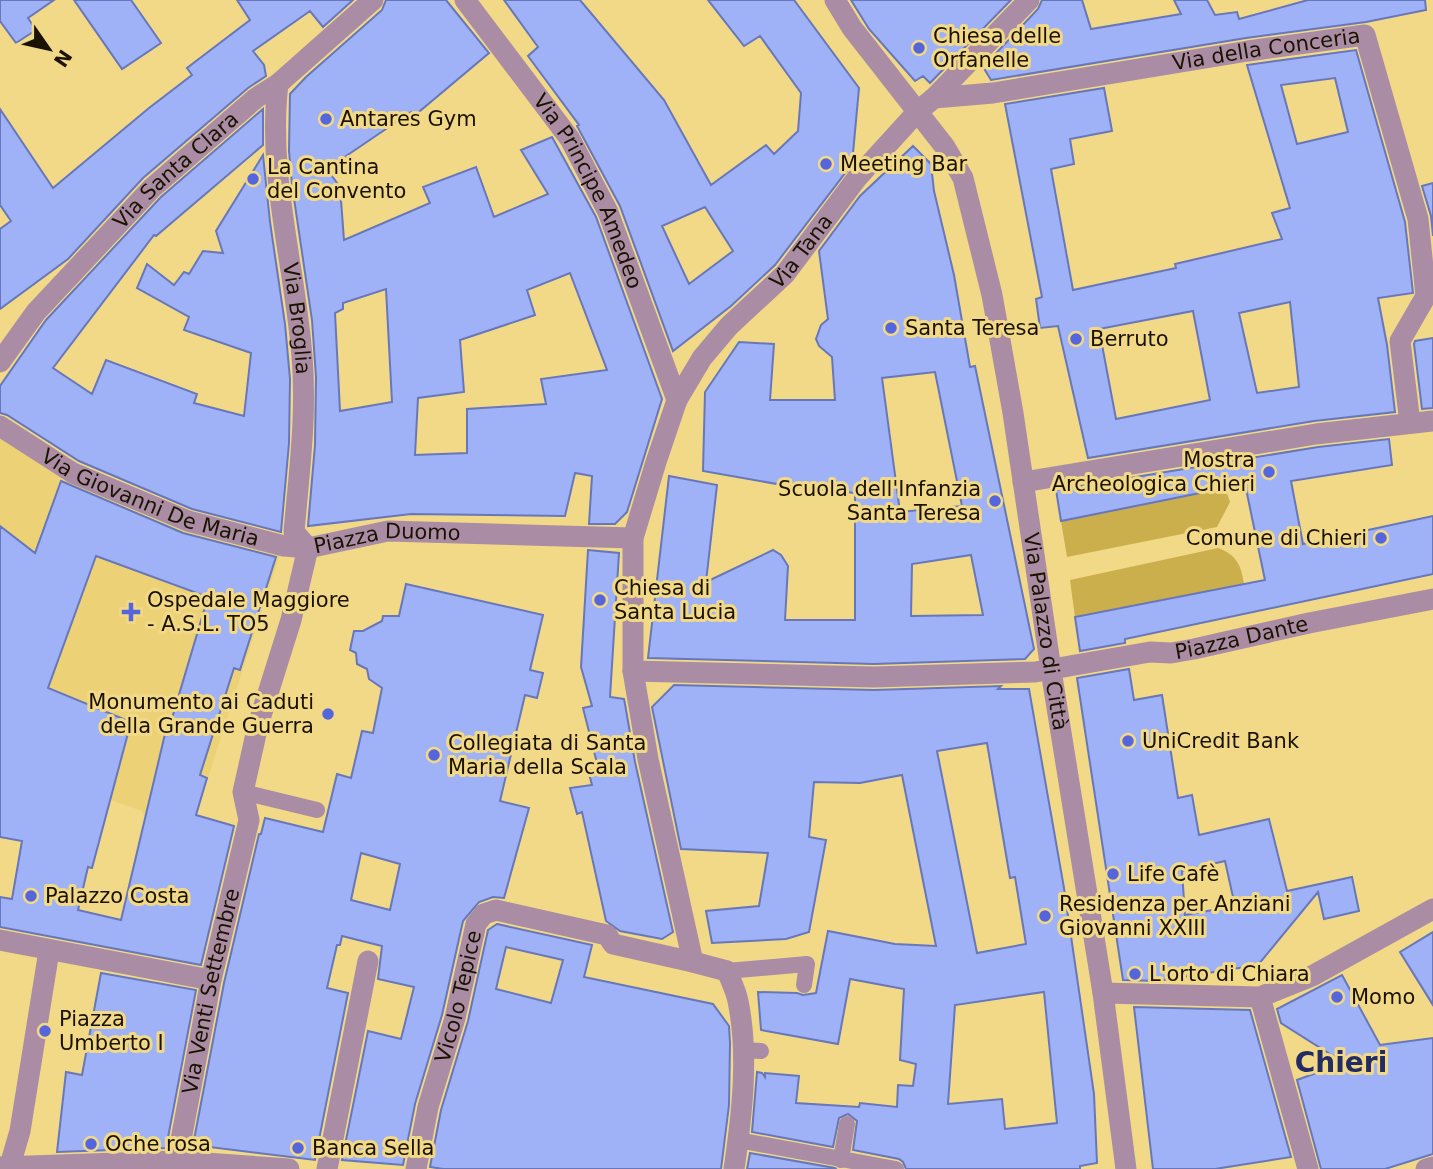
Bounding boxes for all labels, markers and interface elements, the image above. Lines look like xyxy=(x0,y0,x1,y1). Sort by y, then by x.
north arrow xyxy=(14,14,84,84)
place label: Chiesa delle Orfanelle xyxy=(933,24,1061,72)
street label: Via della Conceria xyxy=(1171,24,1362,75)
marker: Chiesa delle Orfanelle xyxy=(911,40,927,56)
text: N xyxy=(50,46,77,71)
street label: Via Principe Amedeo xyxy=(528,89,647,292)
street label: Via Santa Clara xyxy=(108,107,243,234)
place label: Antares Gym xyxy=(340,107,477,131)
marker: Antares Gym xyxy=(318,111,334,127)
place label: Meeting Bar xyxy=(840,152,968,176)
place label: La Cantina del Convento xyxy=(267,155,406,203)
marker: Meeting Bar xyxy=(818,156,834,172)
marker: La Cantina del Convento xyxy=(245,171,261,187)
street label: Via Tana xyxy=(765,210,838,294)
street label: Via Broglia xyxy=(278,261,315,375)
place label: Santa Teresa xyxy=(905,316,1039,340)
marker: Santa Teresa xyxy=(883,320,899,336)
place label: Berruto xyxy=(1090,327,1169,351)
marker: Berruto xyxy=(1068,331,1084,347)
street label: Via Giovanni De Maria xyxy=(37,444,262,551)
place label: Mostra Archeologica Chieri xyxy=(1052,448,1255,496)
marker: Mostra Archeologica Chieri xyxy=(1261,464,1277,480)
place label: Scuola dell'Infanzia Santa Teresa xyxy=(778,477,981,525)
marker: Scuola dell'Infanzia Santa Teresa xyxy=(987,493,1003,509)
street label: Piazza Duomo xyxy=(312,519,461,558)
place label: Comune di Chieri xyxy=(1186,526,1367,550)
marker: Comune di Chieri xyxy=(1373,530,1389,546)
street label: Via Palazzo di Città xyxy=(1019,531,1072,732)
place label: Chiesa di Santa Lucia xyxy=(614,576,736,624)
place label: Ospedale Maggiore - A.S.L. TO5 xyxy=(147,588,350,636)
marker: Chiesa di Santa Lucia xyxy=(592,592,608,608)
marker: Ospedale Maggiore - A.S.L. TO5 xyxy=(121,602,141,622)
street label: Piazza Dante xyxy=(1173,612,1311,664)
place label: Monumento ai Caduti della Grande Guerra xyxy=(88,690,314,738)
marker: Monumento ai Caduti della Grande Guerra xyxy=(320,706,336,722)
place label: UniCredit Bank xyxy=(1142,729,1300,753)
place label: Collegiata di Santa Maria della Scala xyxy=(448,731,646,779)
marker: UniCredit Bank xyxy=(1120,733,1136,749)
marker: Collegiata di Santa Maria della Scala xyxy=(426,747,442,763)
place label: Life Cafè xyxy=(1127,862,1219,886)
marker: Life Cafè xyxy=(1105,866,1121,882)
place label: Palazzo Costa xyxy=(45,884,189,908)
street label: Via Venti Settembre xyxy=(178,886,244,1096)
marker: Palazzo Costa xyxy=(23,888,39,904)
place label: Residenza per Anziani Giovanni XXIII xyxy=(1059,892,1291,940)
marker: Residenza per Anziani Giovanni XXIII xyxy=(1037,908,1053,924)
street label: Vicolo Tepice xyxy=(430,928,486,1065)
place label: L'orto di Chiara xyxy=(1149,962,1310,986)
marker: L'orto di Chiara xyxy=(1127,966,1143,982)
place label: Momo xyxy=(1351,985,1415,1009)
marker: Momo xyxy=(1329,989,1345,1005)
place label: Piazza Umberto I xyxy=(59,1007,164,1055)
marker: Piazza Umberto I xyxy=(37,1023,53,1039)
district label: Chieri xyxy=(1295,1046,1387,1079)
place label: Oche rosa xyxy=(105,1132,211,1156)
marker: Oche rosa xyxy=(83,1136,99,1152)
place label: Banca Sella xyxy=(312,1136,434,1160)
marker: Banca Sella xyxy=(290,1140,306,1156)

